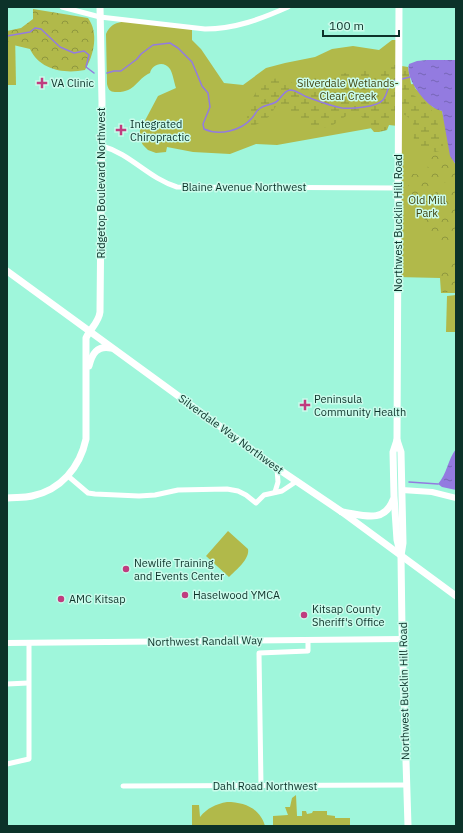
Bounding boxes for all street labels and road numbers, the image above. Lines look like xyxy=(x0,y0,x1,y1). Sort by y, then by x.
street label: Ridgetop Boulevard Northwest xyxy=(94,107,108,259)
street label: Northwest Bucklin Hill Road xyxy=(391,154,405,292)
street label: Blaine Avenue Northwest xyxy=(182,180,306,194)
street label: Silverdale Way Northwest xyxy=(176,391,286,477)
street label: Northwest Bucklin Hill Road xyxy=(396,622,412,760)
street label: Northwest Randall Way xyxy=(147,633,263,649)
street label: Dahl Road Northwest xyxy=(213,779,317,793)

